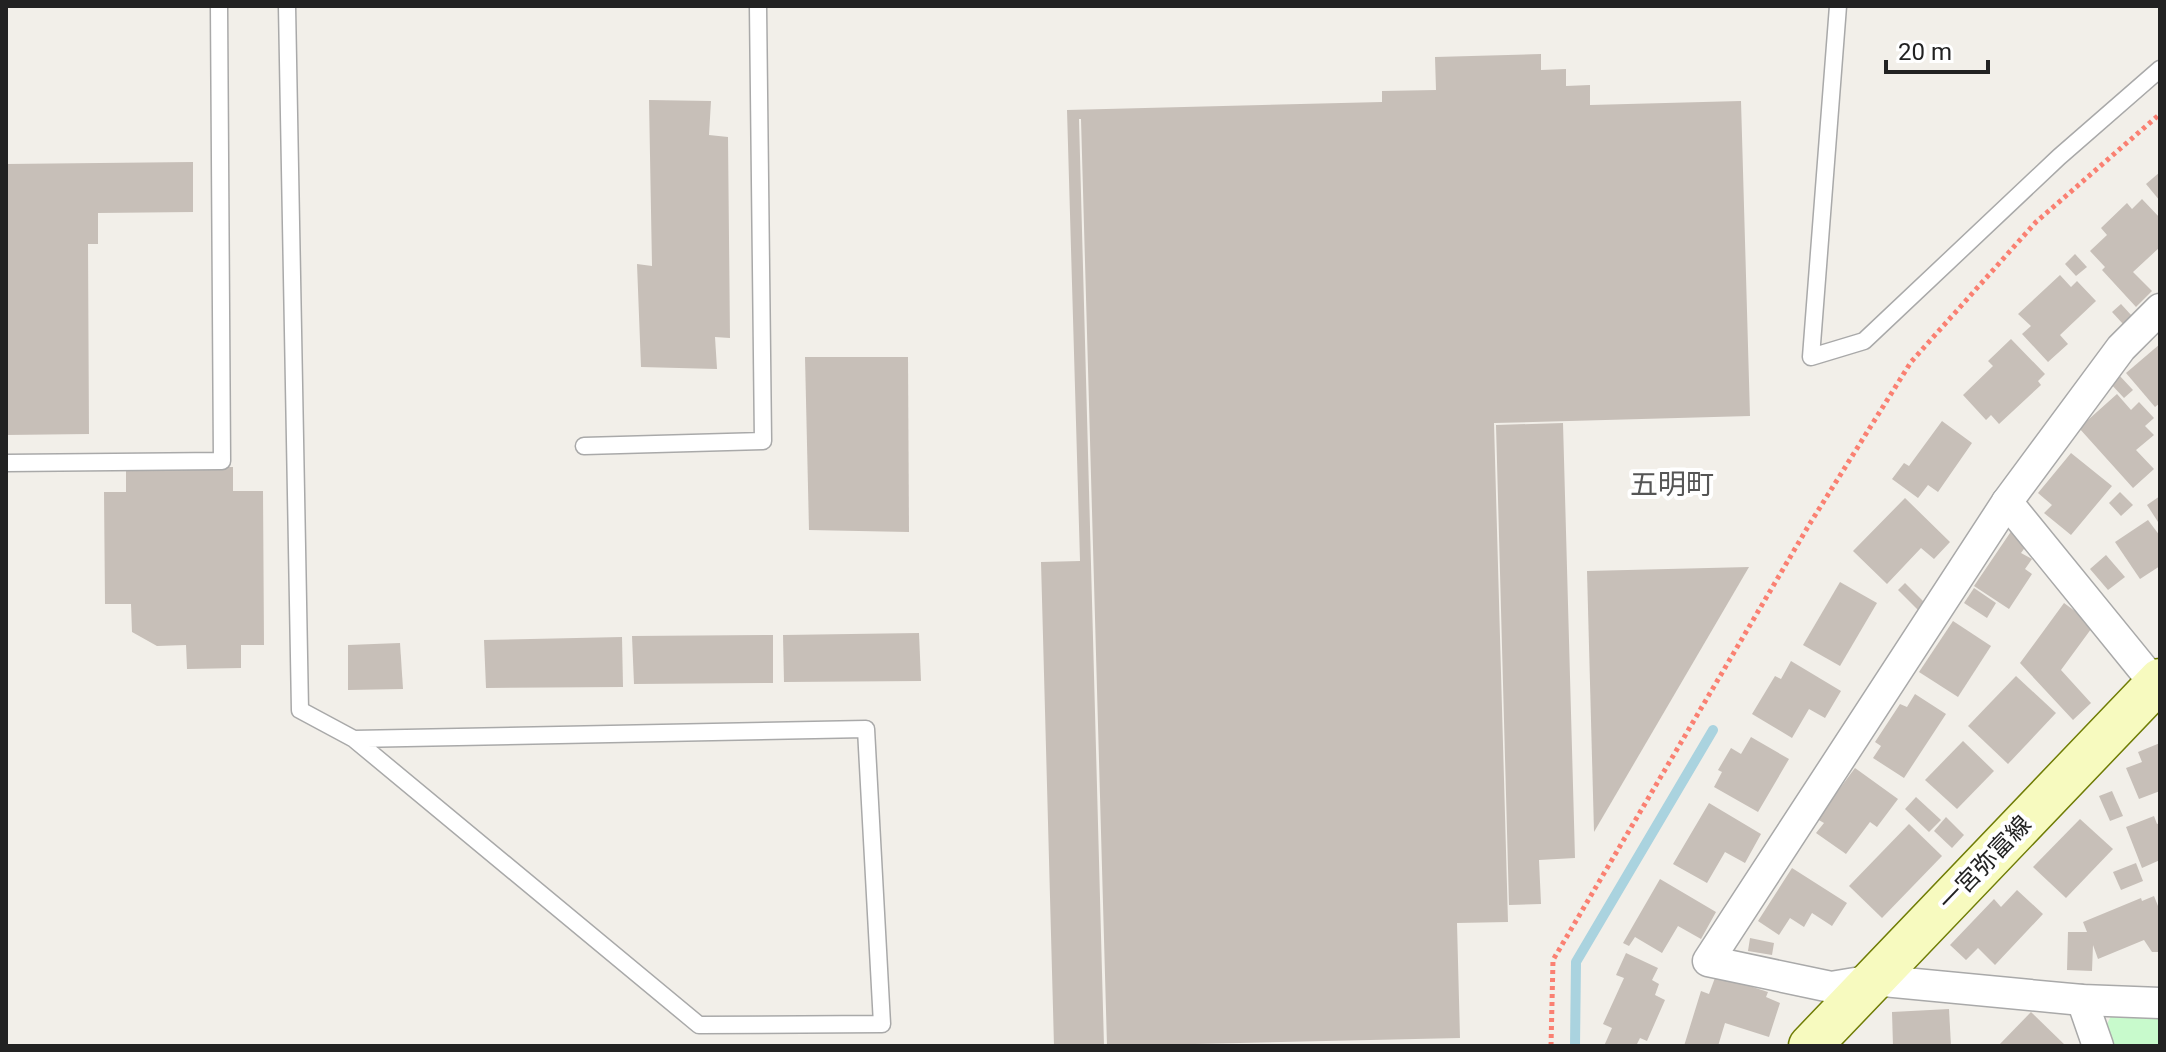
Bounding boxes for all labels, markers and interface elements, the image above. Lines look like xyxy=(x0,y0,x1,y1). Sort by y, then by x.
scale bar xyxy=(1886,24,1988,74)
text: 20 m xyxy=(1898,38,1952,66)
district label: 五明町 xyxy=(1630,468,1714,501)
street label: 一宮弥富線 xyxy=(1933,810,2037,916)

